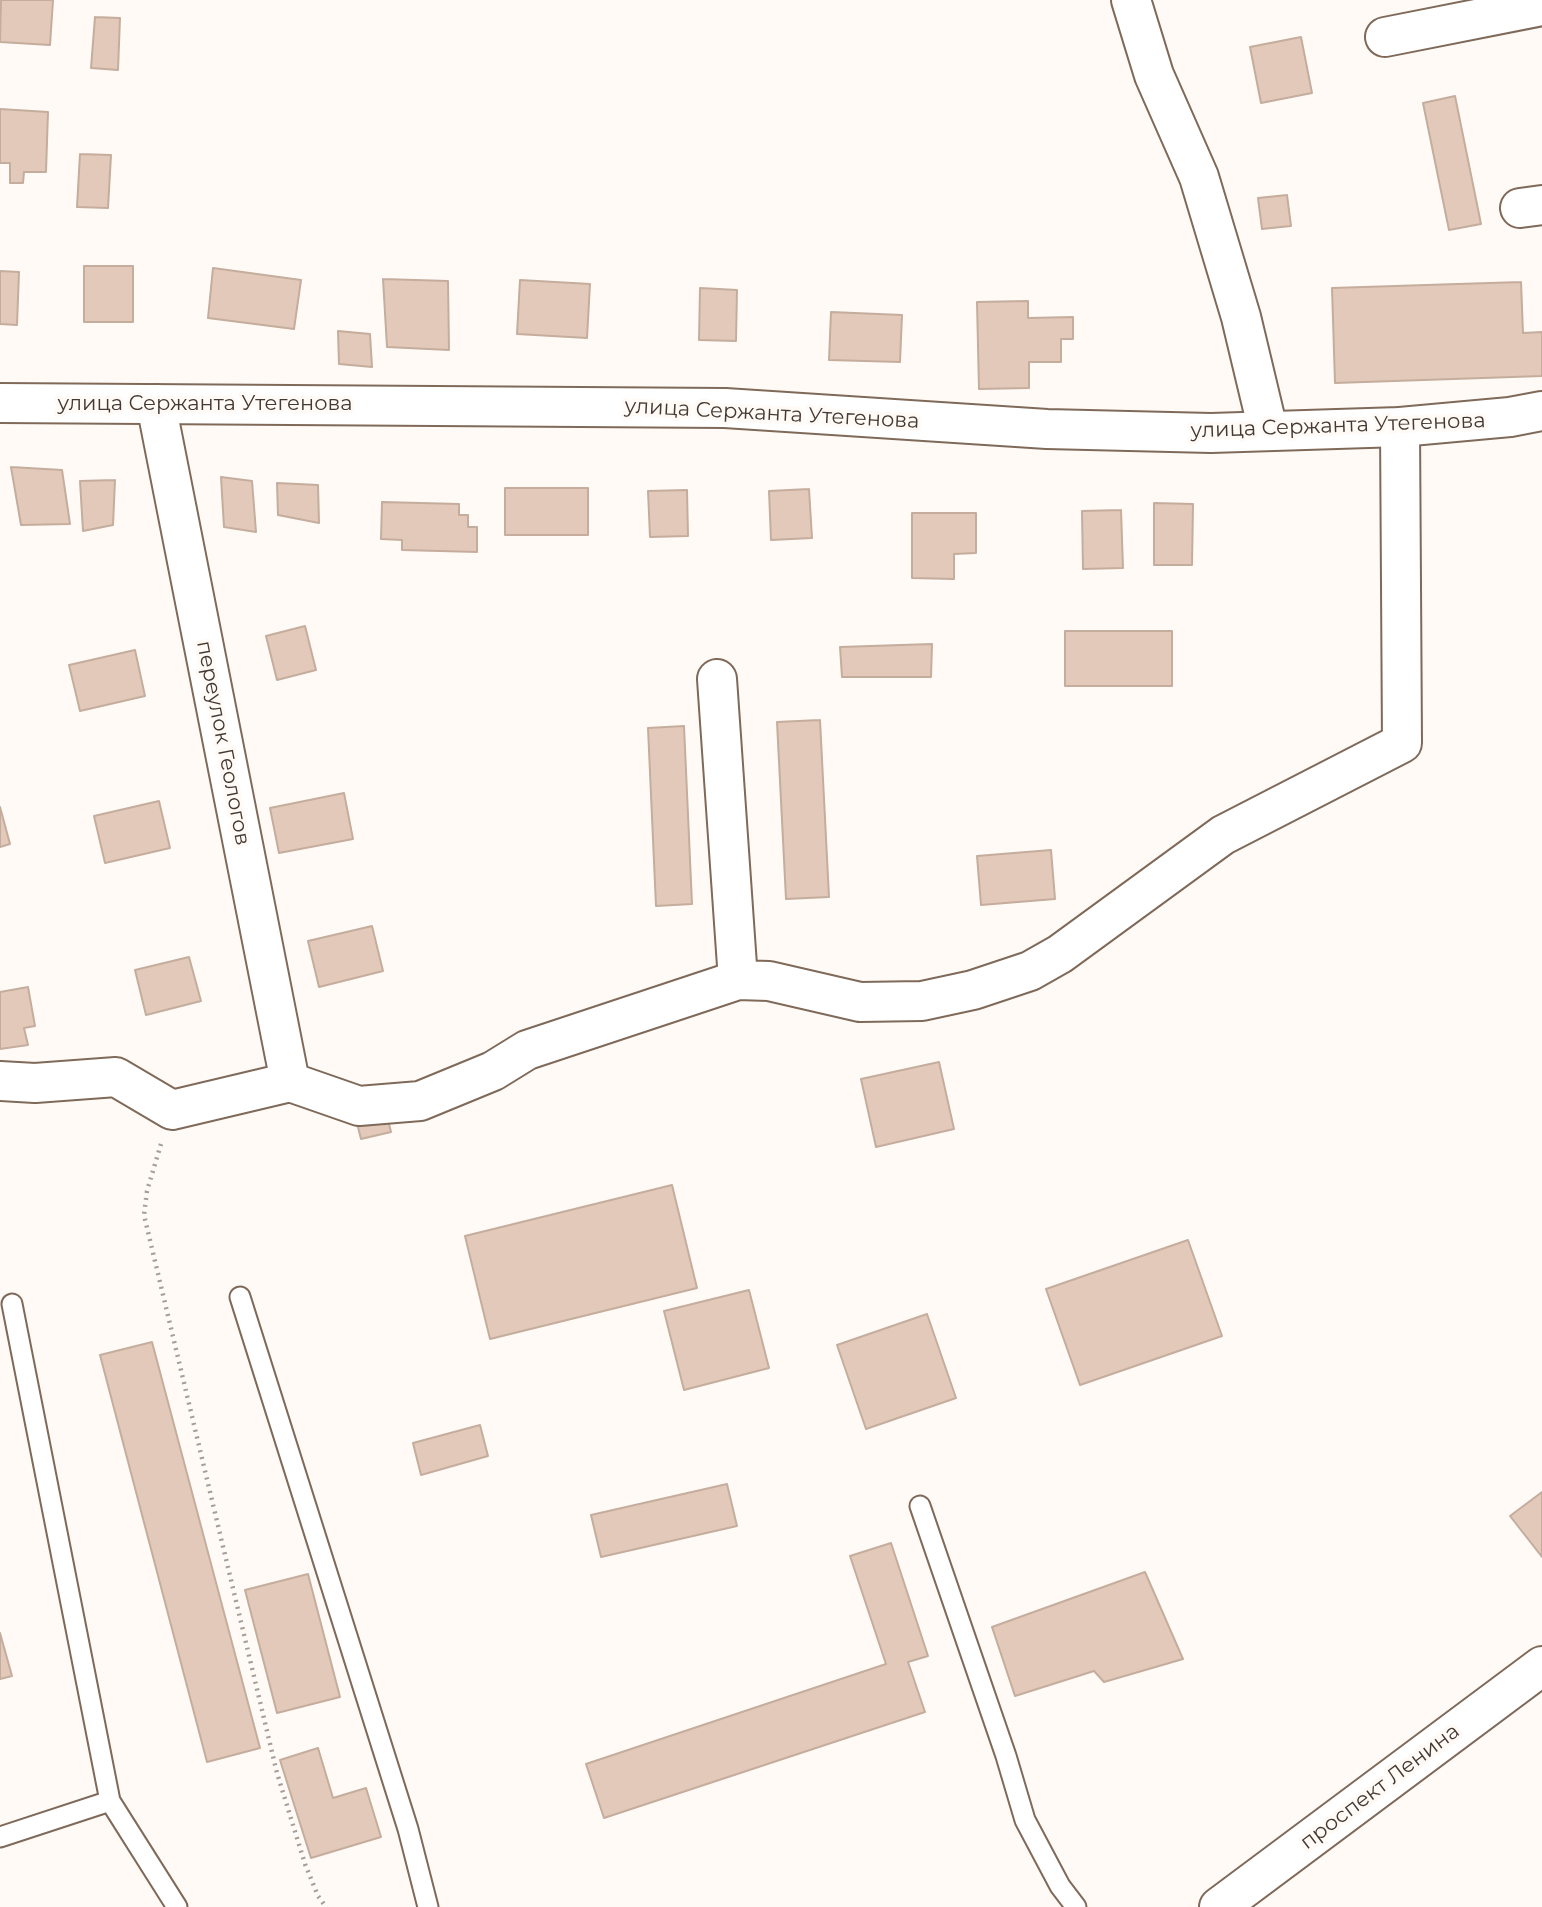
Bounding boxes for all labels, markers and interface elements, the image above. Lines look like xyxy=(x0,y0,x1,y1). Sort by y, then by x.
street label: улица Сержанта Утегенова xyxy=(57,391,353,417)
street label: улица Сержанта Утегенова xyxy=(624,394,920,434)
street label: улица Сержанта Утегенова xyxy=(1190,408,1486,444)
street label: переулок Геологов xyxy=(191,639,255,847)
street label: проспект Ленина xyxy=(1295,1719,1465,1855)

